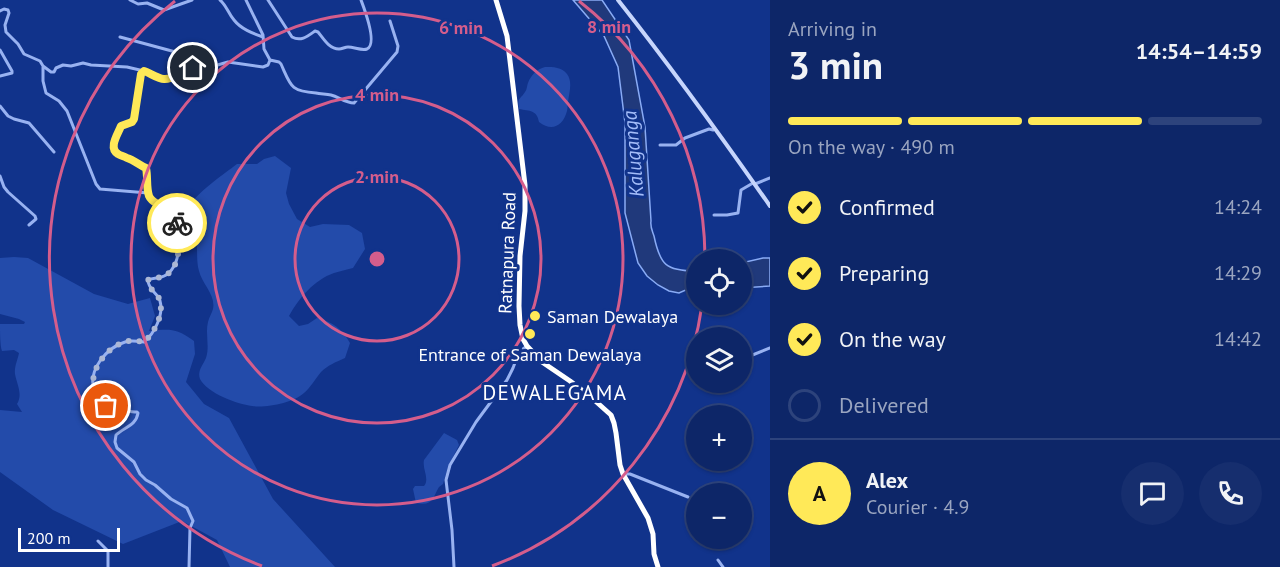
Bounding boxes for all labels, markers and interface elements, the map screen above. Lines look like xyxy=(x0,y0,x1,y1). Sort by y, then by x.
text: 8 min xyxy=(587,15,631,38)
text: 6 min xyxy=(439,16,483,39)
text: Arriving in xyxy=(788,16,877,42)
text: 14:54–14:59 xyxy=(1136,37,1262,65)
text: 3 min xyxy=(788,39,883,90)
pin xyxy=(167,42,218,93)
icon: home xyxy=(176,51,209,84)
text: 4 min xyxy=(355,83,399,106)
water label: Kaluganga xyxy=(616,110,650,198)
text: On the way · 490 m xyxy=(788,134,955,160)
text: 2 min xyxy=(355,165,399,188)
icon: check xyxy=(788,191,821,224)
street label: Ratnapura Road xyxy=(493,192,521,314)
courier xyxy=(147,193,207,253)
text: Confirmed xyxy=(839,193,935,221)
text: 14:24 xyxy=(1214,194,1262,220)
icon: bike xyxy=(161,207,194,240)
centre of rings xyxy=(367,249,387,269)
map controls xyxy=(686,249,752,549)
button: locate xyxy=(686,249,752,315)
icon: check xyxy=(788,257,821,290)
text: Preparing xyxy=(839,259,929,287)
text: 14:29 xyxy=(1214,260,1262,286)
place label: Saman Dewalaya xyxy=(547,305,678,328)
marker: Saman Dewalaya xyxy=(528,309,542,323)
icon: check xyxy=(788,323,821,356)
text: On the way xyxy=(839,325,946,353)
text: 14:42 xyxy=(1214,326,1262,352)
marker: Entrance of Saman Dewalaya xyxy=(523,327,537,341)
button: layers xyxy=(686,327,752,393)
place label: Entrance of Saman Dewalaya xyxy=(418,343,642,366)
district label: DEWALEGAMA xyxy=(482,379,628,406)
pin xyxy=(80,380,131,431)
icon: bag xyxy=(89,389,122,422)
text: Delivered xyxy=(839,391,929,419)
button: + xyxy=(686,405,752,471)
button: chat xyxy=(1121,462,1184,525)
button: phone xyxy=(1199,462,1262,525)
text: Alex xyxy=(866,466,908,494)
text: A xyxy=(813,479,826,507)
button: − xyxy=(686,483,752,549)
text: Courier · 4.9 xyxy=(866,494,969,520)
scale bar xyxy=(18,525,120,552)
text: 200 m xyxy=(27,528,70,548)

